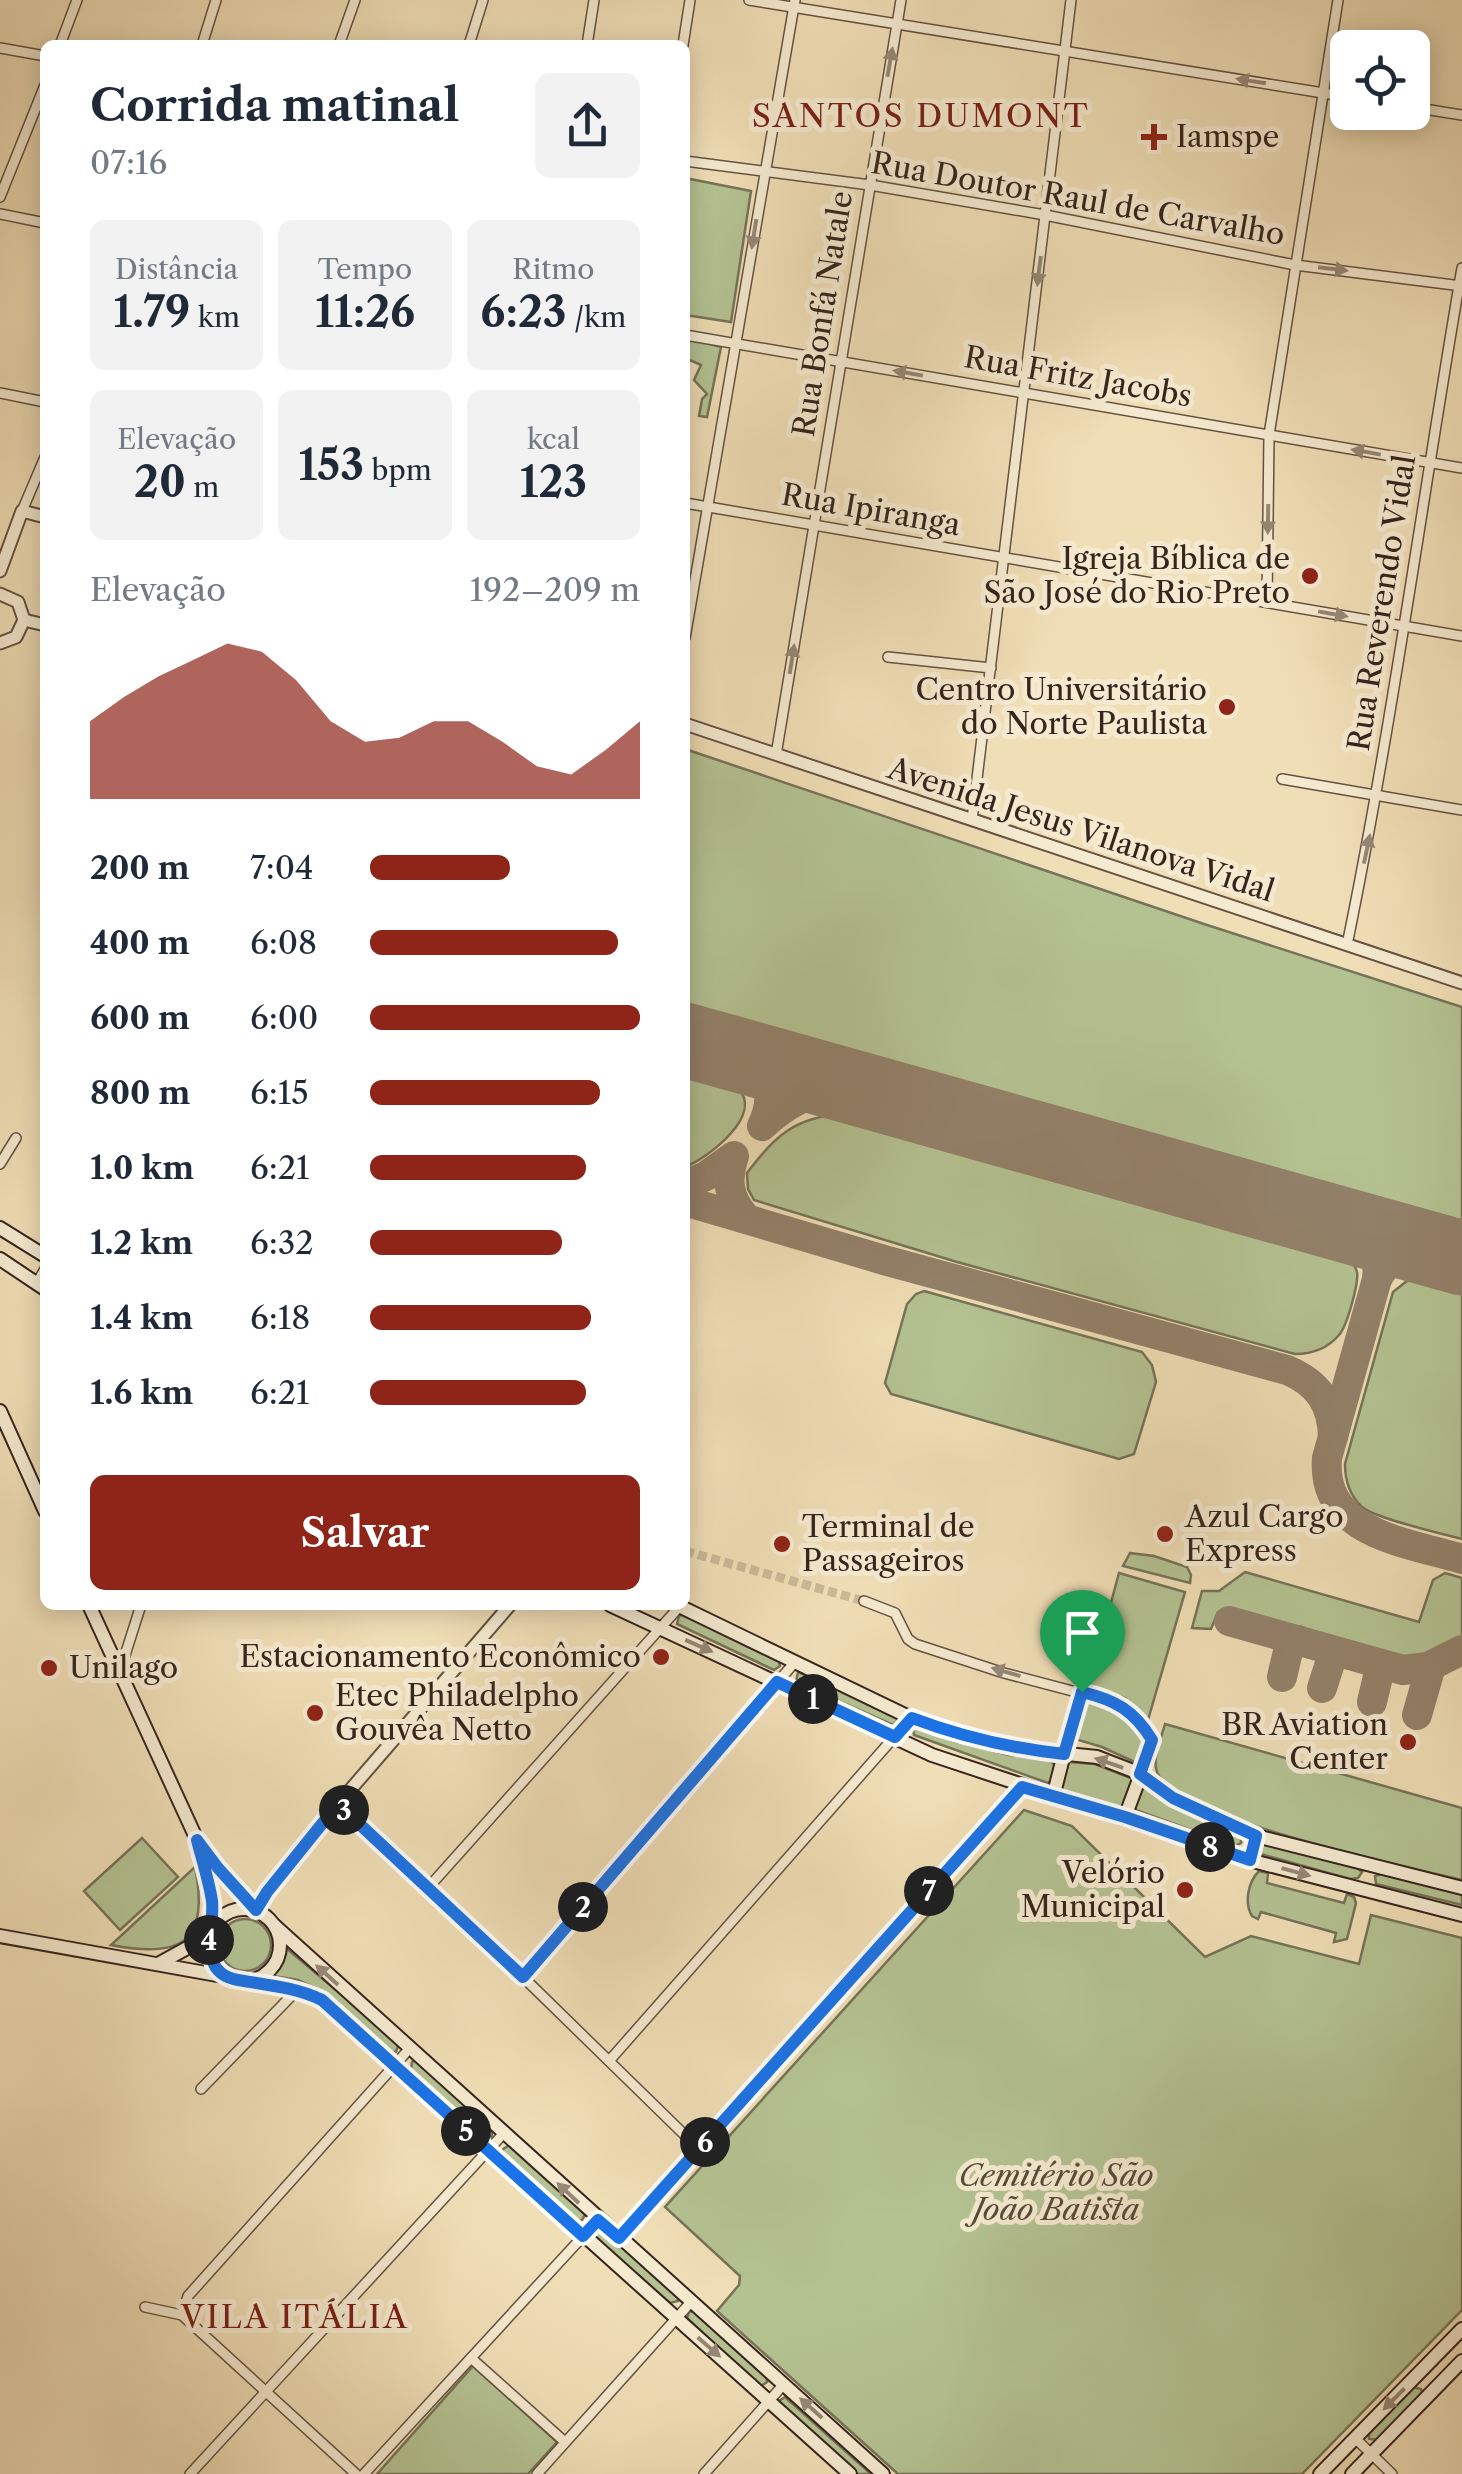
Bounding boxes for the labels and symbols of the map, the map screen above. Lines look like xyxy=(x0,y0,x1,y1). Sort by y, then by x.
one-way arrow xyxy=(883,45,899,77)
one-way arrow xyxy=(1235,73,1267,88)
district label: SANTOS DUMONT xyxy=(752,96,1090,135)
place label: Iamspe xyxy=(1176,118,1279,155)
marker: Iamspe xyxy=(1141,124,1167,150)
street label: Rua Doutor Raul de Carvalho xyxy=(868,144,1288,253)
street label: Rua Bonfá Natale xyxy=(785,188,860,439)
one-way arrow xyxy=(745,219,761,250)
one-way arrow xyxy=(1030,255,1046,287)
one-way arrow xyxy=(1318,262,1350,278)
street label: Rua Fritz Jacobs xyxy=(961,338,1195,415)
one-way arrow xyxy=(891,365,923,380)
one-way arrow xyxy=(1350,444,1381,459)
street label: Rua Reverendo Vidal xyxy=(1340,452,1423,754)
street label: Rua Ipiranga xyxy=(779,476,964,543)
one-way arrow xyxy=(1260,503,1276,535)
place label: Igreja Bíblica de São José do Rio Preto xyxy=(984,540,1290,611)
marker: Igreja Bíblica de São José do Rio Preto xyxy=(1299,565,1321,587)
one-way arrow xyxy=(1318,607,1349,622)
one-way arrow xyxy=(784,642,800,674)
place label: Centro Universitário do Norte Paulista xyxy=(915,671,1207,742)
marker: Centro Universitário do Norte Paulista xyxy=(1216,696,1238,718)
street label: Avenida Jesus Vilanova Vidal xyxy=(882,749,1279,910)
one-way arrow xyxy=(1359,833,1375,864)
place label: Azul Cargo Express xyxy=(1184,1498,1344,1569)
place label: Terminal de Passageiros xyxy=(802,1508,975,1579)
marker: Azul Cargo Express xyxy=(1154,1523,1176,1545)
marker: Terminal de Passageiros xyxy=(771,1533,793,1555)
pin xyxy=(1040,1590,1125,1693)
place label: Estacionamento Econômico xyxy=(239,1638,641,1675)
one-way arrow xyxy=(685,1638,714,1655)
marker: Estacionamento Econômico xyxy=(650,1646,672,1668)
place label: Unilago xyxy=(69,1649,178,1686)
marker: Unilago xyxy=(38,1657,60,1679)
one-way arrow xyxy=(990,1664,1020,1679)
pin: 1 xyxy=(788,1674,838,1724)
place label: Etec Philadelpho Gouvêa Netto xyxy=(335,1677,579,1748)
marker: Etec Philadelpho Gouvêa Netto xyxy=(304,1702,326,1724)
place label: BR Aviation Center xyxy=(1221,1706,1388,1777)
marker: BR Aviation Center xyxy=(1397,1731,1419,1753)
one-way arrow xyxy=(1094,1754,1124,1769)
pin: 3 xyxy=(319,1785,369,1835)
pin: 8 xyxy=(1185,1822,1235,1872)
place label: Velório Municipal xyxy=(1021,1854,1165,1925)
one-way arrow xyxy=(1281,1865,1312,1881)
pin: 7 xyxy=(904,1866,954,1916)
marker: Velório Municipal xyxy=(1174,1879,1196,1901)
pin: 2 xyxy=(558,1882,608,1932)
pin: 4 xyxy=(184,1915,234,1965)
one-way arrow xyxy=(315,1964,340,1986)
pin: 5 xyxy=(441,2106,491,2156)
pin: 6 xyxy=(680,2117,730,2167)
park label: Cemitério São João Batista xyxy=(959,2157,1153,2228)
one-way arrow xyxy=(556,2182,581,2204)
district label: VILA ITÁLIA xyxy=(180,2297,409,2336)
one-way arrow xyxy=(696,2336,721,2358)
one-way arrow xyxy=(1382,2387,1406,2411)
one-way arrow xyxy=(799,2398,824,2420)

